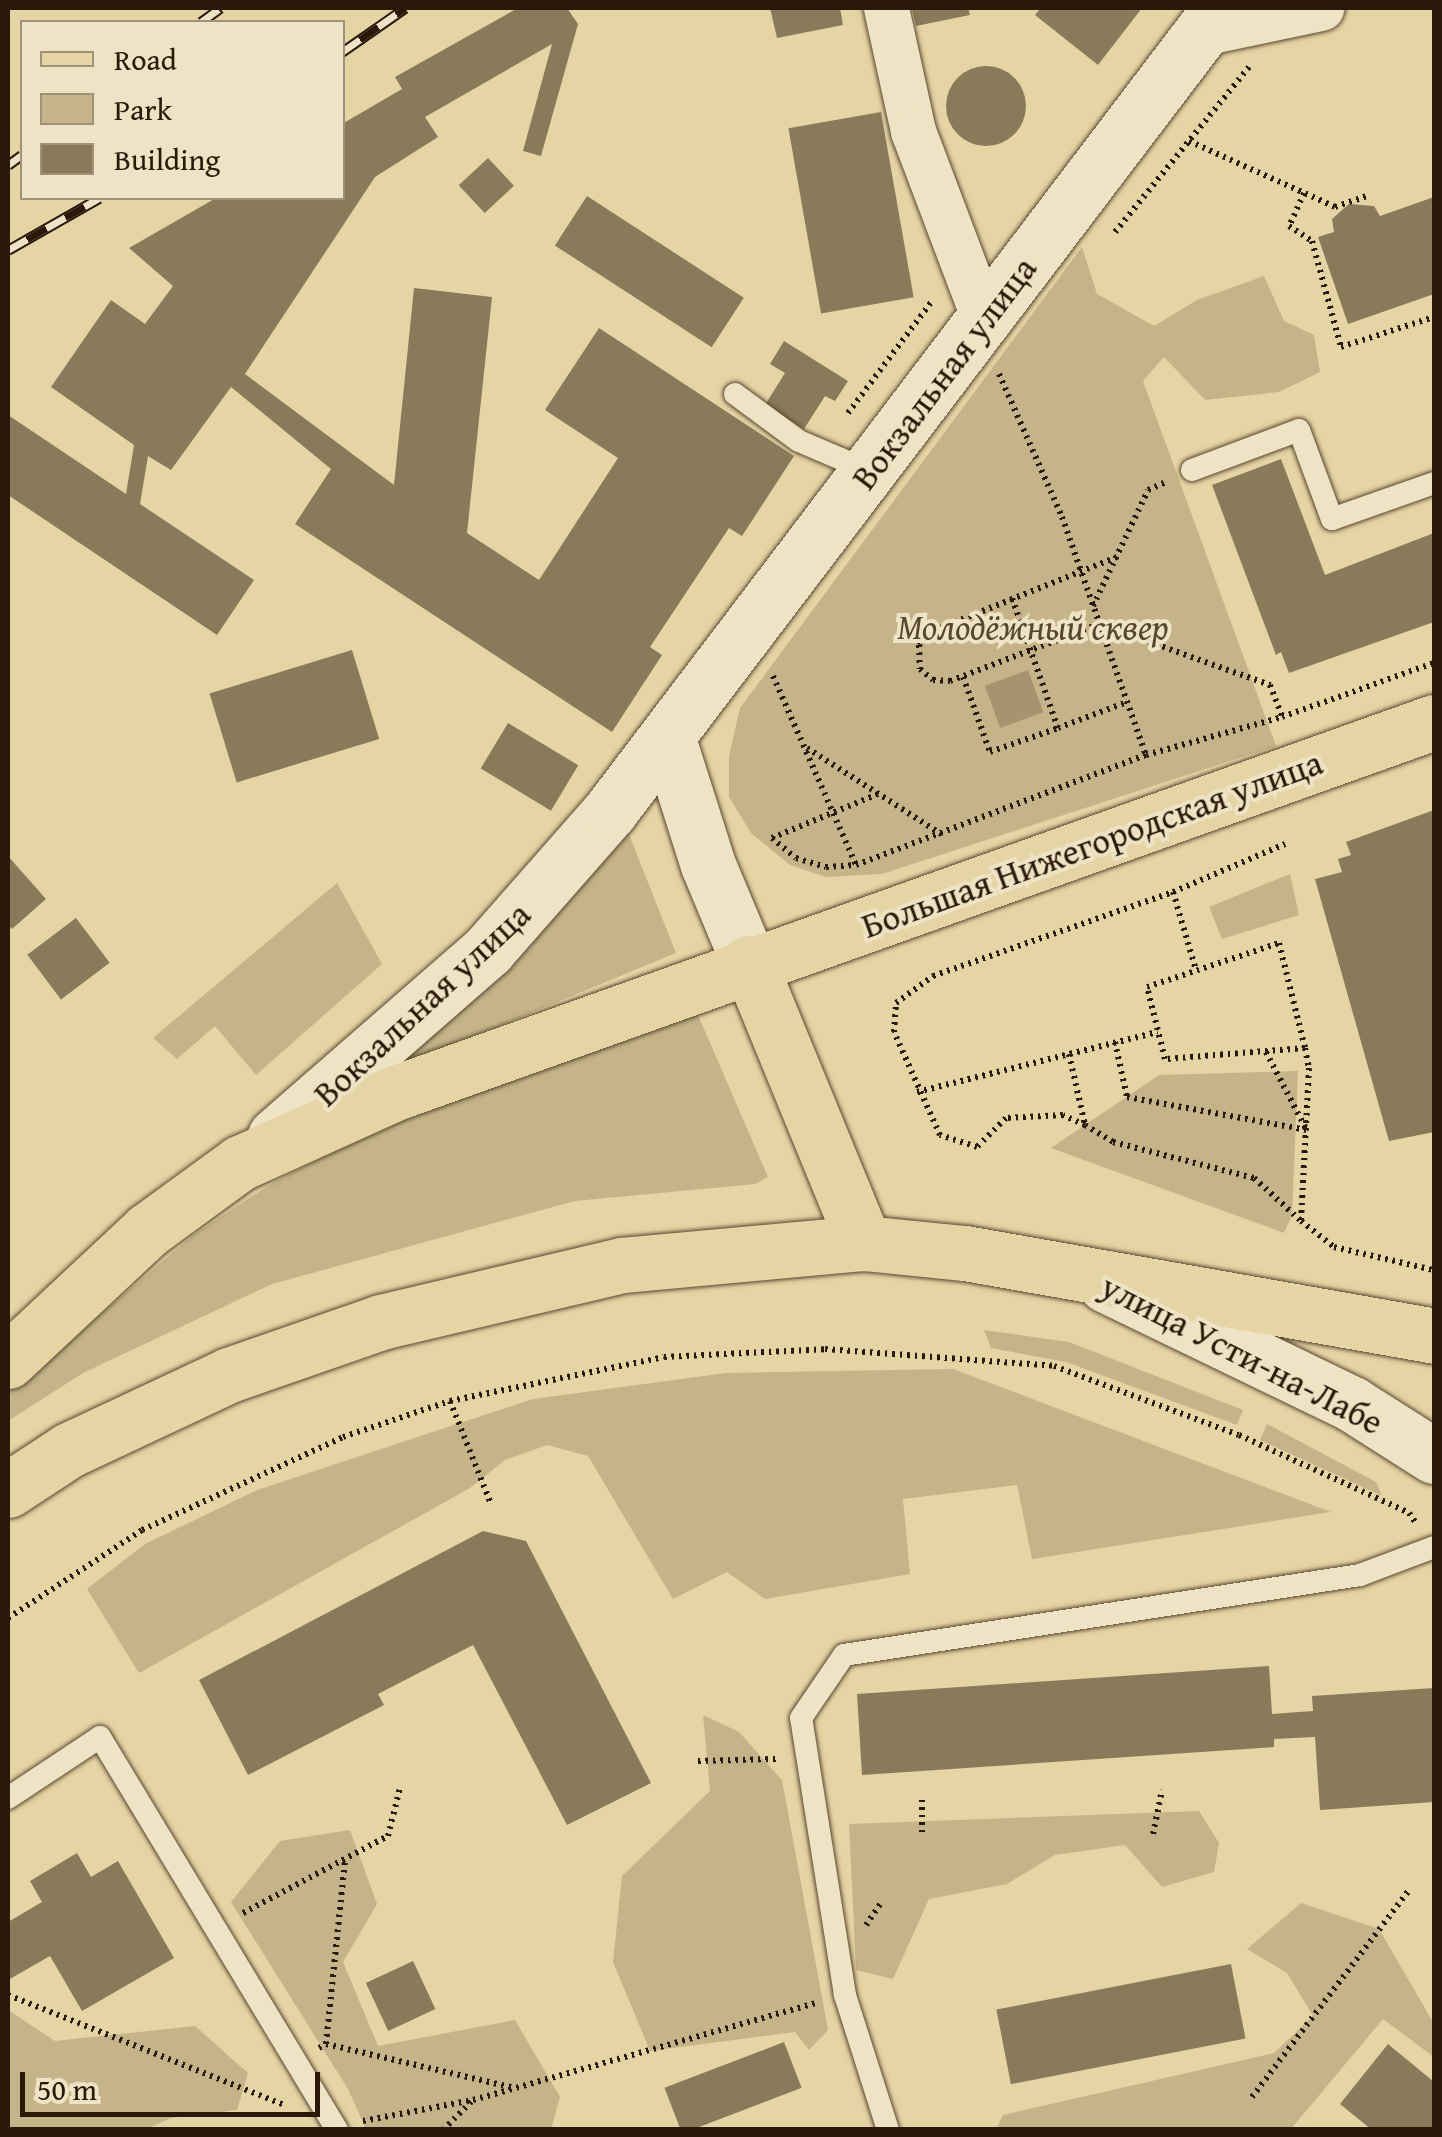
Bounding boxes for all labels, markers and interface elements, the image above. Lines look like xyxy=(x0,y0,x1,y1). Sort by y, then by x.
legend xyxy=(20,20,345,200)
text: Road xyxy=(114,37,177,81)
text: Park xyxy=(114,87,172,131)
text: Building xyxy=(114,137,220,181)
street label: Вокзальная улица xyxy=(843,248,1045,498)
park label: Молодёжный сквер xyxy=(897,606,1169,648)
street label: Большая Нижегородская улица xyxy=(856,741,1328,947)
street label: Вокзальная улица xyxy=(305,893,539,1115)
street label: улица Усти-на-Лабе xyxy=(1094,1265,1390,1443)
scale bar xyxy=(25,2052,325,2114)
text: 50 m xyxy=(37,2067,97,2111)

